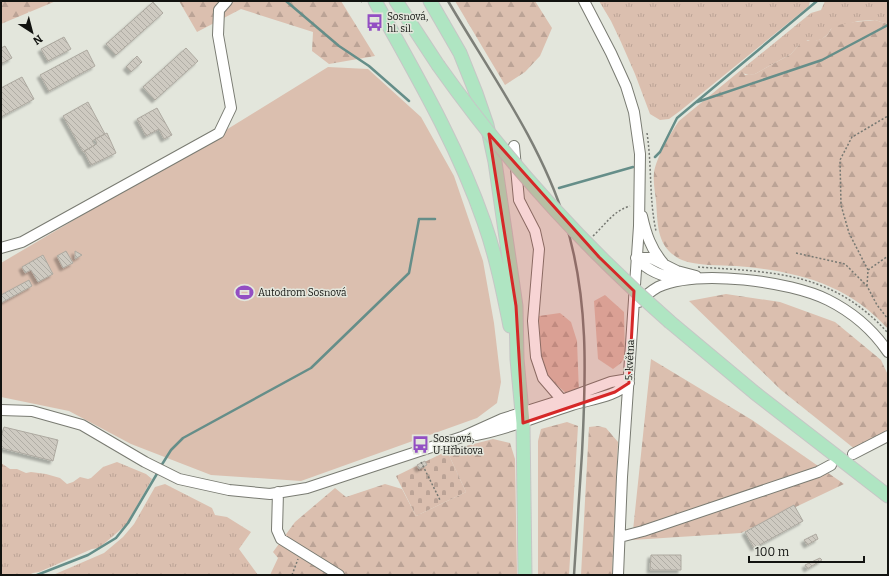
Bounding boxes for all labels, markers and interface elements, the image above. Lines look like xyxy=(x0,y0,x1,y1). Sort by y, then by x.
place label: Sosnová, hl. sil. xyxy=(387,11,428,35)
north arrow xyxy=(12,12,52,52)
bus stop icon: Sosnová, hl. sil. xyxy=(364,13,384,33)
text: N xyxy=(30,32,45,48)
sports icon: Autodrom Sosnová xyxy=(235,283,255,303)
place label: Autodrom Sosnová xyxy=(258,287,347,299)
street label: 5. května xyxy=(623,339,637,381)
place label: Sosnová, U Hřbitova xyxy=(433,433,484,457)
bus stop icon: Sosnová, U Hřbitova xyxy=(410,435,430,455)
scale bar xyxy=(749,538,864,564)
text: 100 m xyxy=(755,545,790,559)

